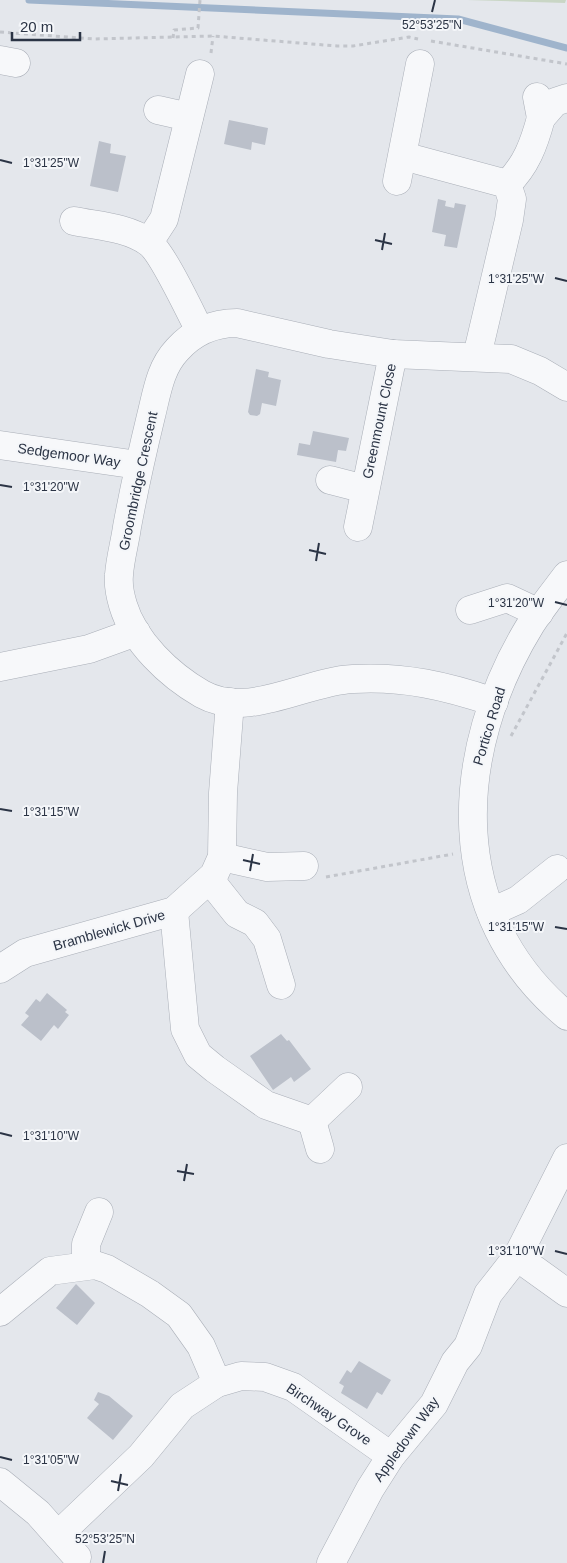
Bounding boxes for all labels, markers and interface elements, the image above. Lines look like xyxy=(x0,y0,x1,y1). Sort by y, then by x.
scale bar xyxy=(12,10,80,42)
text: 20 m xyxy=(20,18,53,35)
text: 52°53'25"N xyxy=(402,18,462,32)
text: 1°31'25"W xyxy=(23,156,80,170)
text: 1°31'25"W xyxy=(488,272,545,286)
street label: Greenmount Close xyxy=(359,362,399,480)
street label: Groombridge Crescent xyxy=(115,410,161,552)
street label: Sedgemoor Way xyxy=(17,440,121,470)
text: 1°31'20"W xyxy=(23,480,80,494)
text: 1°31'20"W xyxy=(488,596,545,610)
street label: Portico Road xyxy=(470,685,508,767)
text: 1°31'15"W xyxy=(23,805,80,819)
street label: Bramblewick Drive xyxy=(51,906,167,954)
text: 1°31'15"W xyxy=(488,920,545,934)
text: 1°31'10"W xyxy=(23,1129,80,1143)
text: 1°31'10"W xyxy=(488,1244,545,1258)
street label: Birchway Grove xyxy=(284,1380,375,1448)
street label: Appledown Way xyxy=(370,1394,442,1484)
text: 1°31'05"W xyxy=(23,1453,80,1467)
text: 52°53'25"N xyxy=(75,1532,135,1546)

